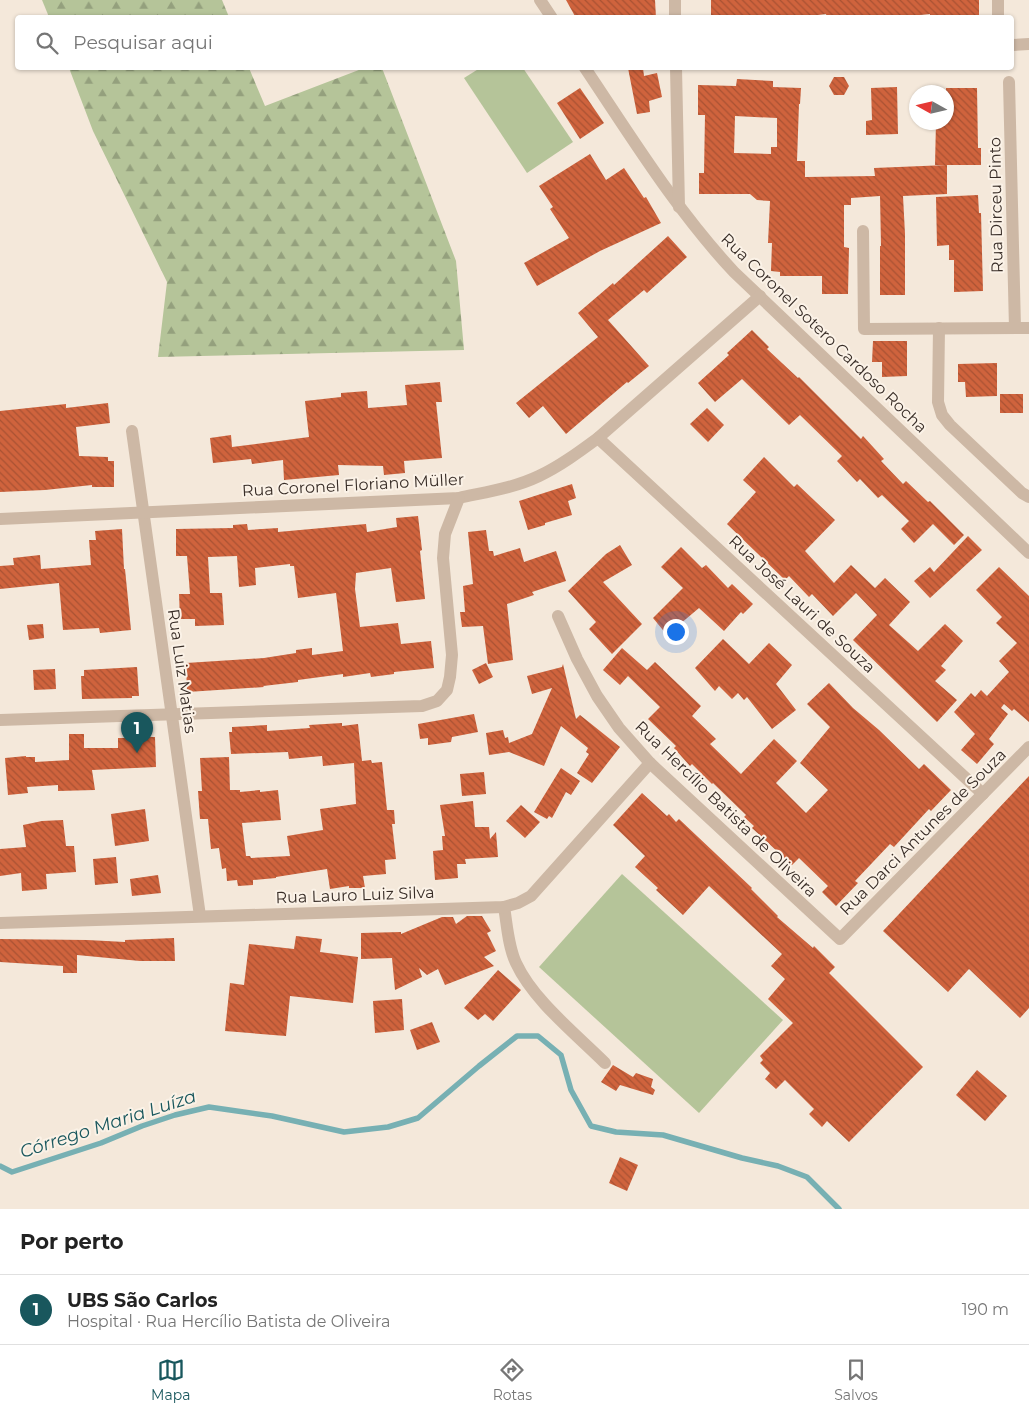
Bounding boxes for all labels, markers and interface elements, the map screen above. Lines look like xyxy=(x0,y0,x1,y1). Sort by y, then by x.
search box xyxy=(15,15,1014,70)
icon: search xyxy=(33,29,61,57)
text: Pesquisar aqui xyxy=(73,31,213,54)
north arrow xyxy=(909,85,954,130)
street label: Rua Dirceu Pinto xyxy=(985,137,1007,273)
street label: Rua Coronel Sotero Cardoso Rocha xyxy=(717,229,931,437)
street label: Rua Coronel Floriano Müller xyxy=(241,470,465,500)
street label: Rua José Lauri de Souza xyxy=(725,531,879,677)
street label: Rua Luiz Matias xyxy=(164,608,200,735)
your location xyxy=(663,619,689,645)
pin: 1 xyxy=(121,712,153,753)
street label: Rua Hercílio Batista de Oliveira xyxy=(631,717,821,901)
street label: Rua Darci Antunes de Souza xyxy=(836,745,1010,919)
street label: Rua Lauro Luiz Silva xyxy=(275,883,435,907)
water label: Córrego Maria Luíza xyxy=(17,1085,199,1163)
text: Por perto xyxy=(20,1229,124,1254)
text: UBS São Carlos xyxy=(67,1289,218,1312)
text: 1 xyxy=(33,1300,39,1319)
text: 190 m xyxy=(962,1300,1009,1319)
text: Hospital · Rua Hercílio Batista de Oliveira xyxy=(67,1312,390,1331)
tab: Mapa xyxy=(151,1356,190,1404)
tab: Rotas xyxy=(493,1356,532,1404)
tab: Salvos xyxy=(834,1356,878,1404)

